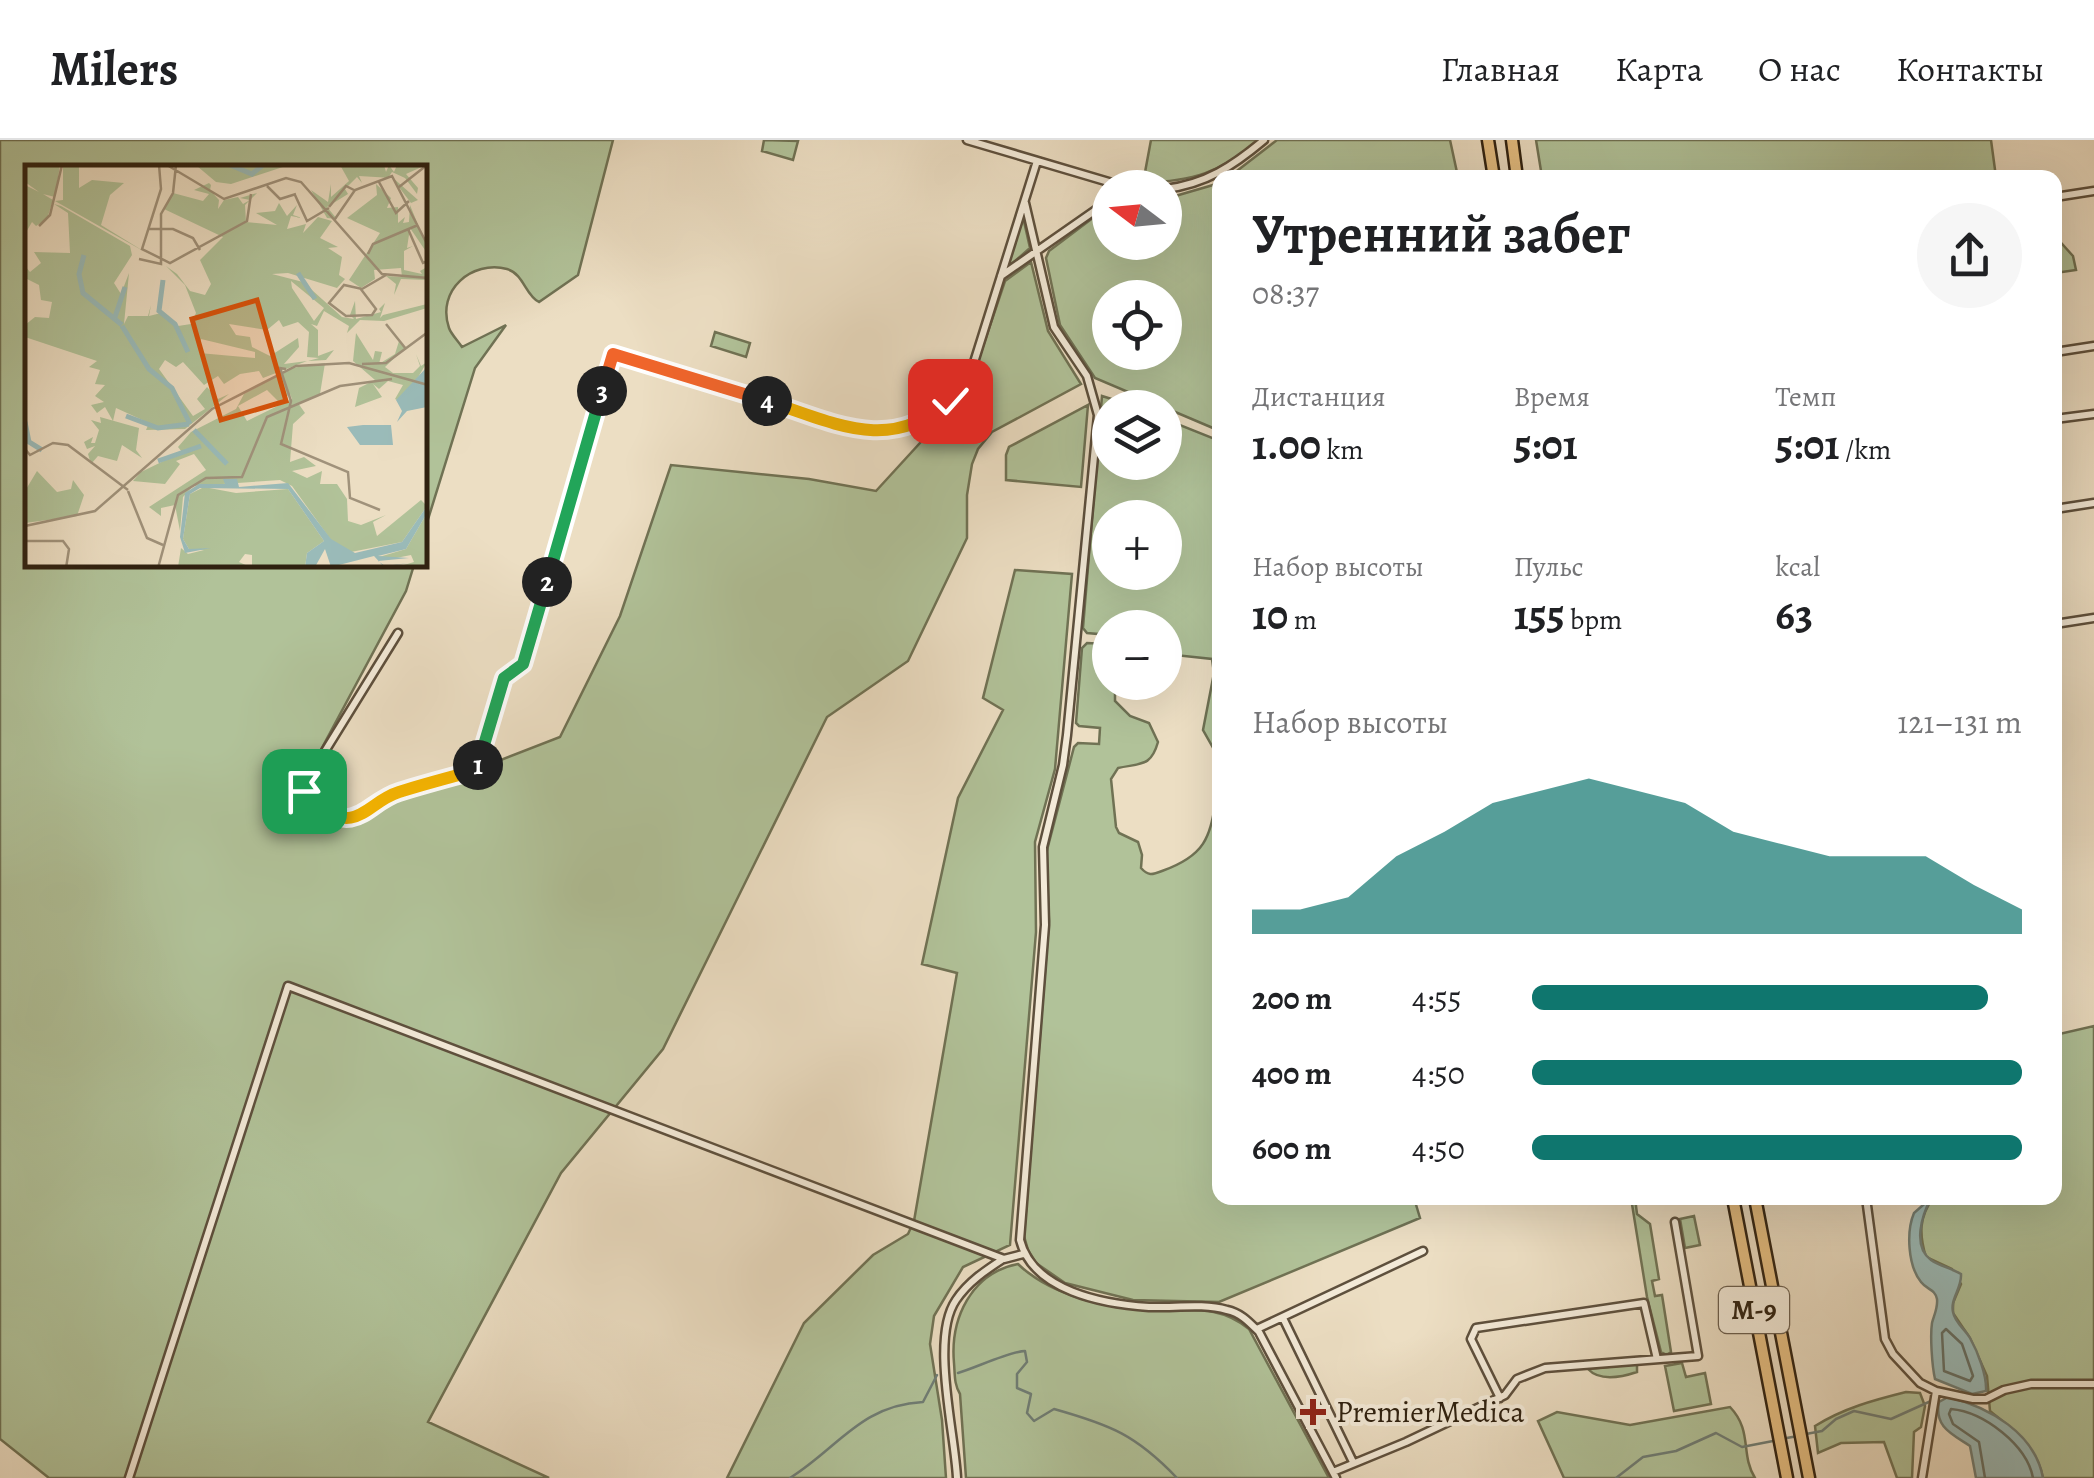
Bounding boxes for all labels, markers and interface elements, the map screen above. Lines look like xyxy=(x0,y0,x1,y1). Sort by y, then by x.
text: Milers xyxy=(50,36,178,102)
text: Главная xyxy=(1441,45,1560,93)
text: Карта xyxy=(1615,45,1703,93)
text: О нас xyxy=(1758,45,1841,93)
text: Контакты xyxy=(1896,45,2044,93)
inset map xyxy=(25,165,428,568)
north arrow xyxy=(1092,170,1182,260)
map controls xyxy=(1092,170,1182,700)
text: Утренний забег xyxy=(1252,196,1630,271)
button: share xyxy=(1917,203,2022,308)
text: 08:37 xyxy=(1252,271,1319,315)
button: locate xyxy=(1092,280,1182,370)
pin xyxy=(908,359,993,444)
pin: 3 xyxy=(577,366,627,416)
text: 3 xyxy=(596,372,608,410)
icon: check xyxy=(923,374,978,429)
pin: 4 xyxy=(742,376,792,426)
text: Дистанция xyxy=(1252,378,1386,416)
text: Время xyxy=(1514,378,1590,416)
text: Темп xyxy=(1775,378,1836,416)
text: 4 xyxy=(760,382,774,420)
button: layers xyxy=(1092,390,1182,480)
text: 1.00 xyxy=(1252,416,1321,473)
text: 5:01 xyxy=(1514,416,1578,473)
text: 5:01 xyxy=(1775,416,1839,473)
text: km xyxy=(1321,431,1364,469)
text: /km xyxy=(1839,431,1891,469)
button: + xyxy=(1092,500,1182,590)
text: Набор высоты xyxy=(1252,548,1424,586)
text: Пульс xyxy=(1514,548,1584,586)
text: kcal xyxy=(1775,548,1820,586)
pin: 2 xyxy=(522,557,572,607)
text: 2 xyxy=(540,563,554,601)
text: 10 xyxy=(1252,586,1288,643)
text: 155 xyxy=(1514,586,1565,643)
text: 63 xyxy=(1775,586,1813,643)
text: m xyxy=(1288,601,1317,639)
text: bpm xyxy=(1565,601,1622,639)
button: − xyxy=(1092,610,1182,700)
text: Набор высоты xyxy=(1252,700,1448,744)
text: 121–131 m xyxy=(1897,700,2022,744)
pin: 1 xyxy=(453,740,503,790)
text: 1 xyxy=(473,746,483,784)
pin xyxy=(262,749,347,834)
icon: arrive xyxy=(277,764,332,819)
text: 200 m xyxy=(1252,976,1332,1020)
text: 4:55 xyxy=(1412,976,1462,1020)
text: 400 m xyxy=(1252,1051,1332,1095)
text: 4:50 xyxy=(1412,1051,1465,1095)
text: 600 m xyxy=(1252,1126,1332,1170)
text: 4:50 xyxy=(1412,1126,1465,1170)
road number: М-9 xyxy=(1719,1287,1789,1333)
place label: PremierMedica xyxy=(1336,1392,1524,1432)
marker: PremierMedica xyxy=(1300,1399,1326,1425)

